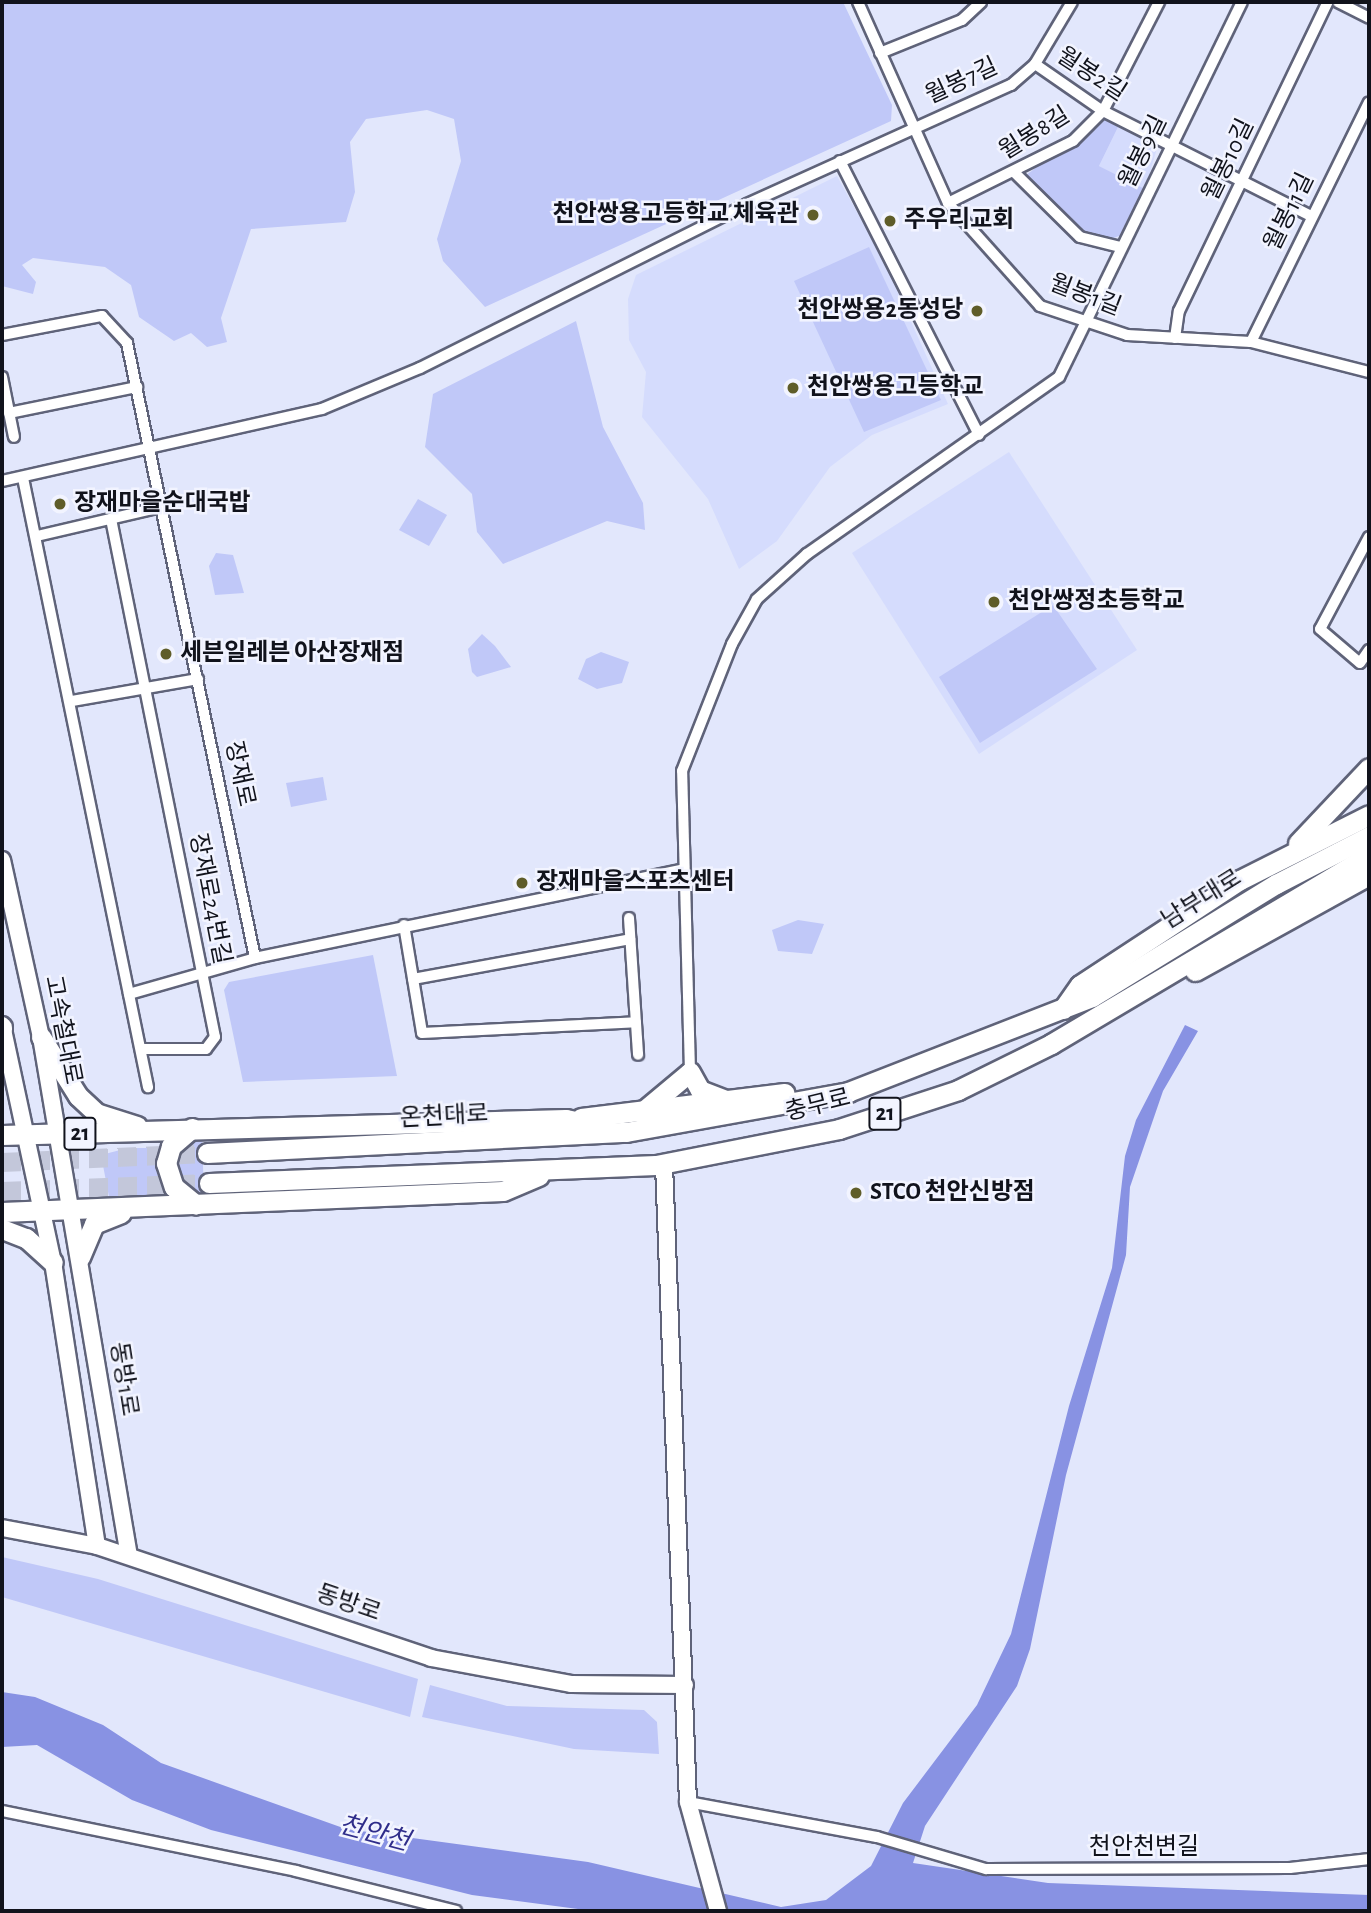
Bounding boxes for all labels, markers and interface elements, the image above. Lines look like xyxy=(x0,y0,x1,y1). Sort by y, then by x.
street label: 월봉2길 xyxy=(1051,42,1131,108)
street label: 월봉7길 xyxy=(921,53,1003,111)
street label: 월봉8길 xyxy=(994,101,1076,167)
street label: 월봉9길 xyxy=(1114,111,1174,193)
street label: 월봉10길 xyxy=(1197,115,1261,205)
street label: 월봉11길 xyxy=(1259,168,1321,256)
place label: 천안쌍용고등학교 체육관 xyxy=(552,201,799,229)
marker: 천안쌍용고등학교 체육관 xyxy=(805,207,821,223)
place label: 주우리교회 xyxy=(904,207,1014,235)
marker: 주우리교회 xyxy=(882,213,898,229)
street label: 월봉1길 xyxy=(1045,269,1125,323)
place label: 천안쌍용2동성당 xyxy=(797,297,963,325)
marker: 천안쌍용2동성당 xyxy=(969,303,985,319)
place label: 천안쌍용고등학교 xyxy=(807,374,984,402)
marker: 천안쌍용고등학교 xyxy=(785,380,801,396)
place label: 장재마을순대국밥 xyxy=(74,490,251,518)
marker: 장재마을순대국밥 xyxy=(52,496,68,512)
place label: 천안쌍정초등학교 xyxy=(1008,588,1185,616)
marker: 천안쌍정초등학교 xyxy=(986,594,1002,610)
place label: 세븐일레븐 아산장재점 xyxy=(180,640,404,668)
marker: 세븐일레븐 아산장재점 xyxy=(158,646,174,662)
street label: 장재로 xyxy=(218,739,260,809)
street label: 장재로24번길 xyxy=(182,831,236,967)
street label: 남부대로 xyxy=(1157,864,1247,936)
place label: 장재마을스포츠센터 xyxy=(536,869,735,897)
marker: 장재마을스포츠센터 xyxy=(514,875,530,891)
street label: 고속철대로 xyxy=(37,973,87,1087)
street label: 충무로 xyxy=(782,1084,854,1128)
road number: 21 xyxy=(868,1094,903,1134)
street label: 온천대로 xyxy=(399,1100,489,1134)
road number: 21 xyxy=(62,1114,98,1154)
place label: STCO 천안신방점 xyxy=(870,1179,1035,1207)
marker: STCO 천안신방점 xyxy=(848,1185,864,1201)
street label: 동방1로 xyxy=(103,1340,143,1418)
street label: 동방로 xyxy=(312,1580,384,1628)
water label: 천안천 xyxy=(335,1810,413,1858)
street label: 천안천변길 xyxy=(1089,1834,1199,1862)

